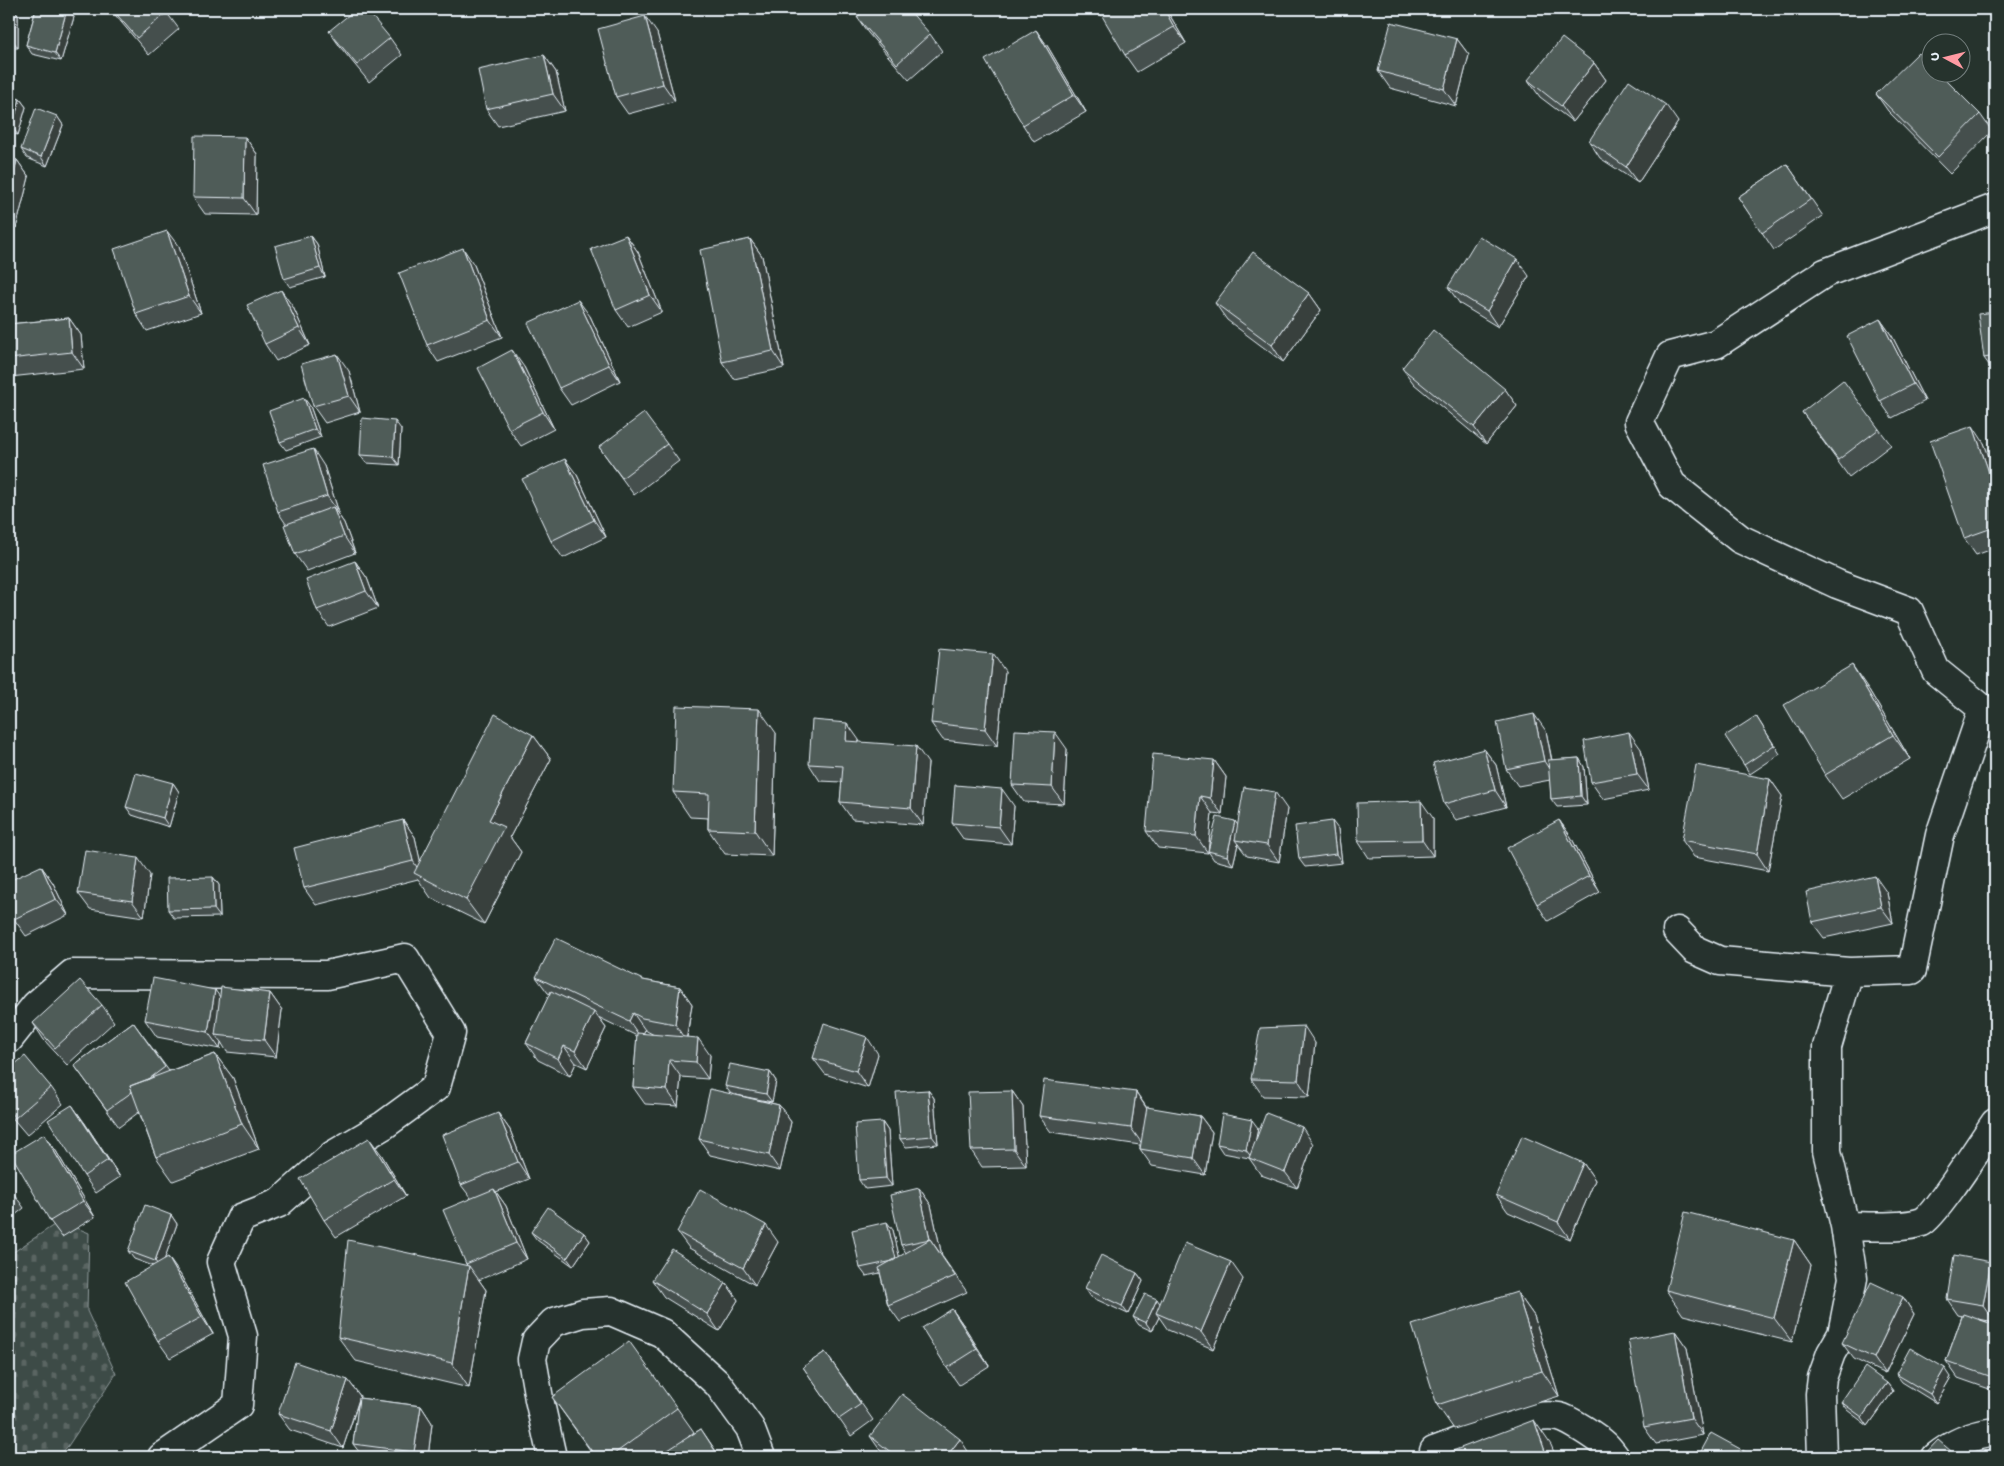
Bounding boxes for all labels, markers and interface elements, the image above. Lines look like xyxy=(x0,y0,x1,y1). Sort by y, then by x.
north arrow xyxy=(1922,32,1972,82)
text: U xyxy=(1927,52,1945,62)

